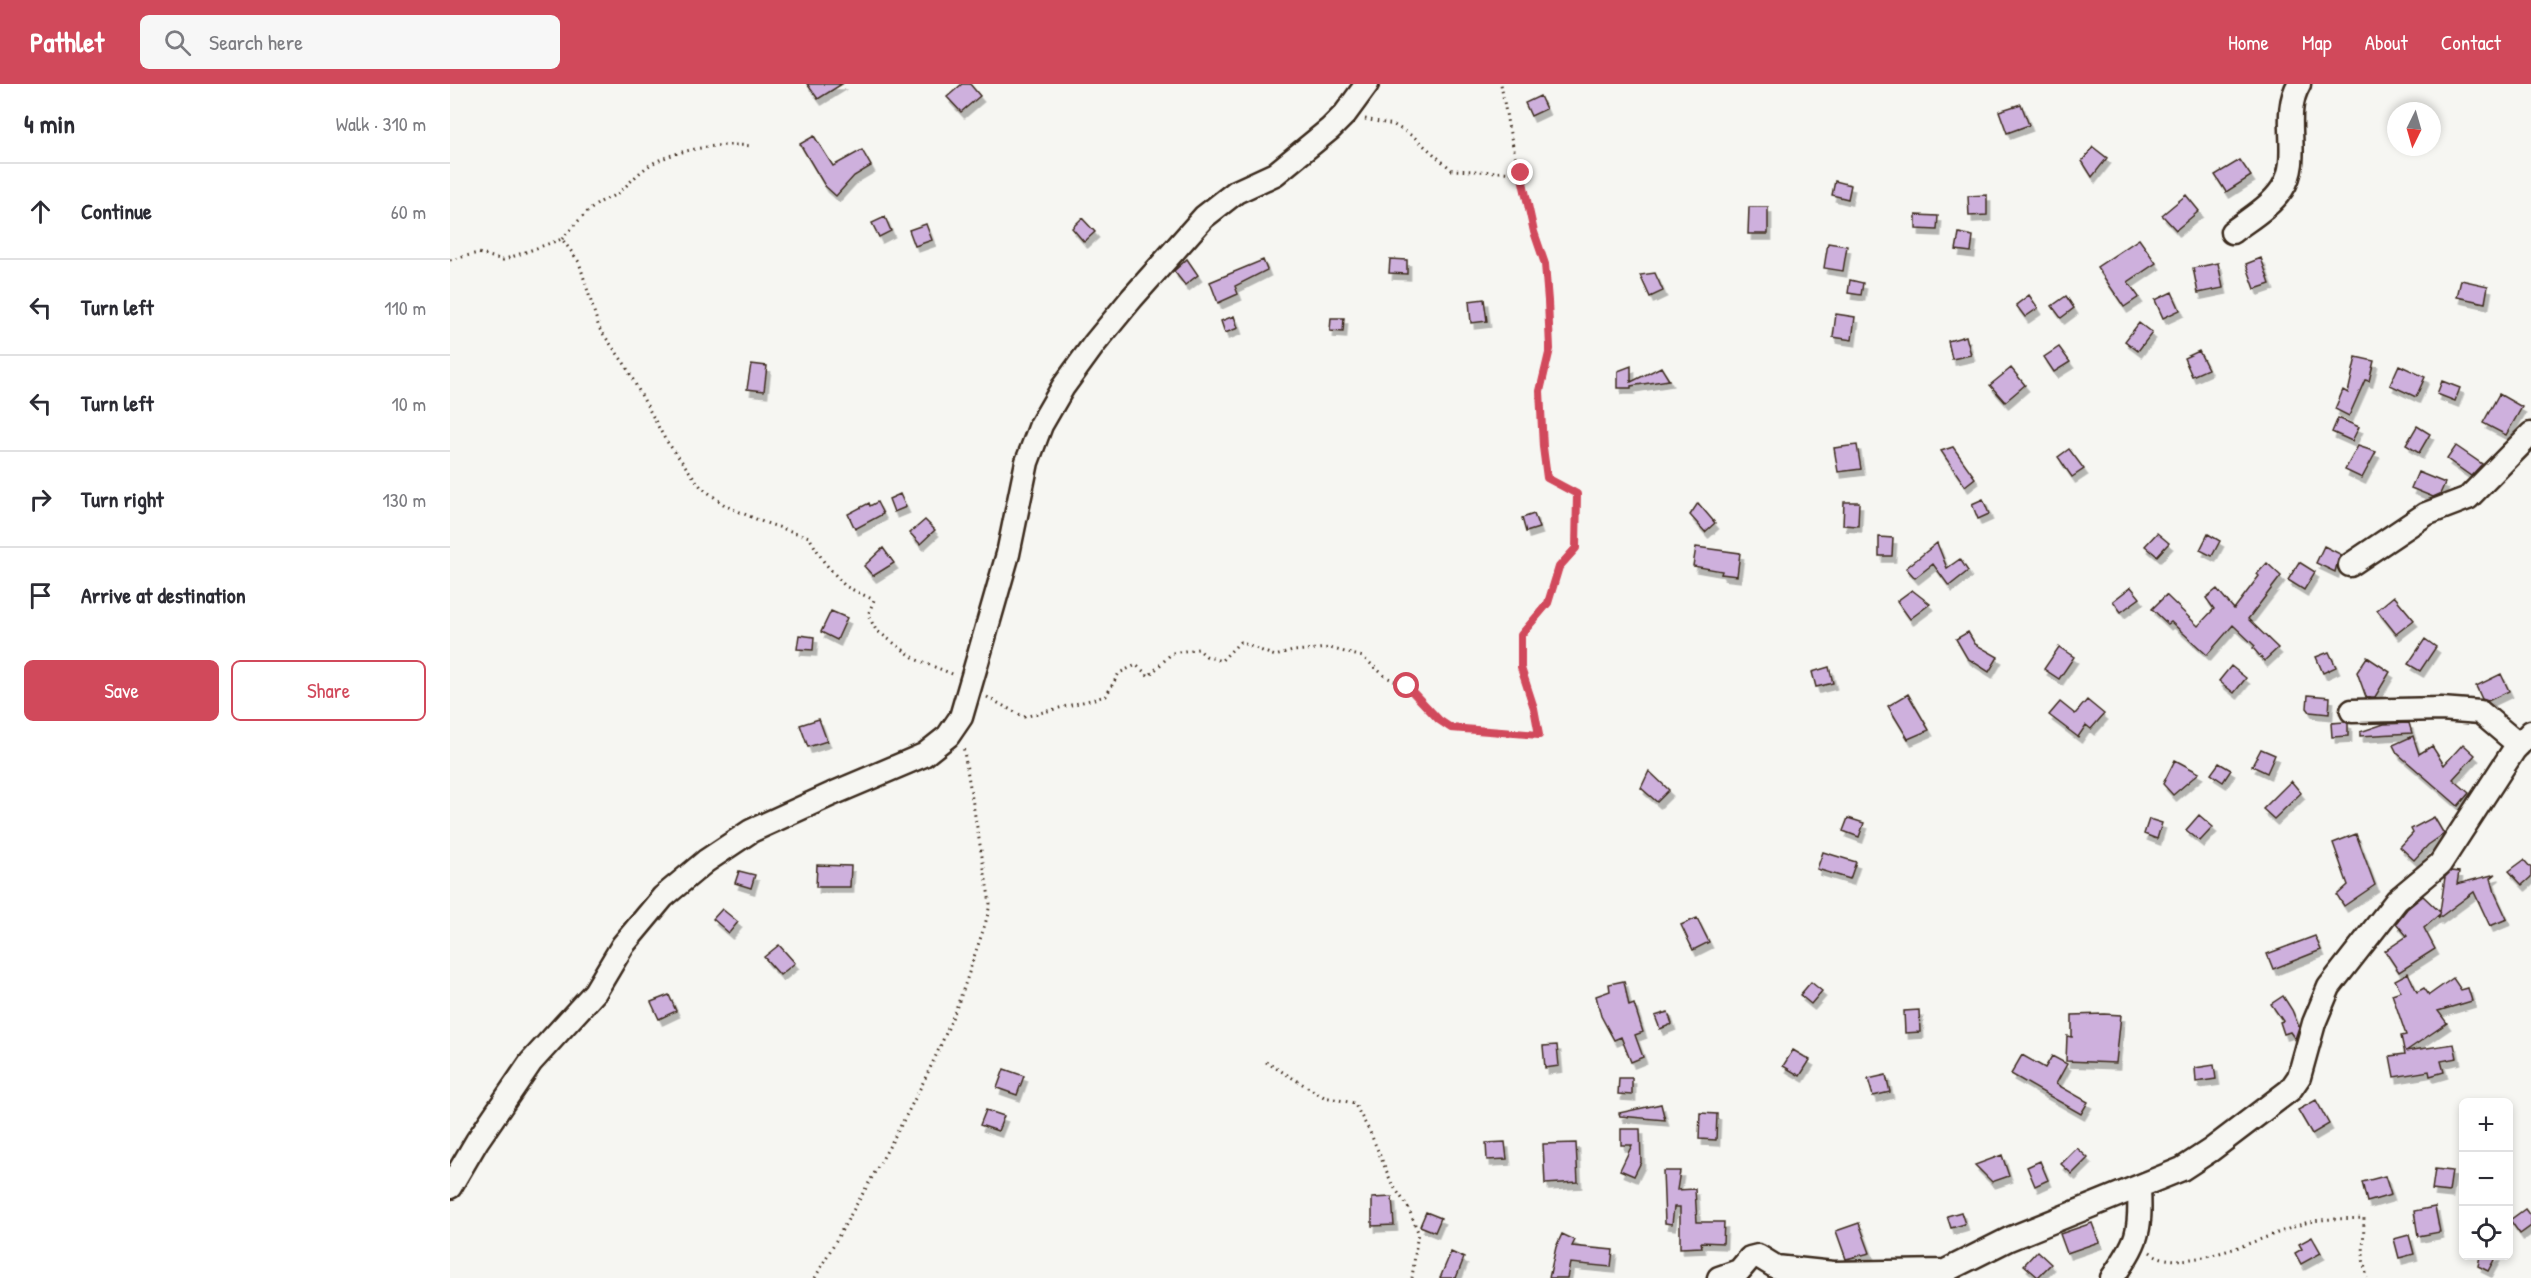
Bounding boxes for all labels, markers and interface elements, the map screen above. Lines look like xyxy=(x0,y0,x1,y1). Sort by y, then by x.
search box xyxy=(140,15,560,69)
text: Pathlet xyxy=(30,23,104,61)
icon: search xyxy=(161,26,194,59)
text: Search here xyxy=(209,27,303,57)
text: Home xyxy=(2228,28,2269,57)
text: Map xyxy=(2302,28,2332,57)
text: About xyxy=(2365,28,2408,57)
text: Contact xyxy=(2441,28,2501,57)
north arrow xyxy=(2387,102,2441,156)
text: 4 min xyxy=(24,106,75,141)
text: Walk · 310 m xyxy=(336,110,426,137)
route end xyxy=(1507,159,1533,185)
icon: ahead xyxy=(24,195,57,228)
text: Continue xyxy=(81,196,152,226)
text: 60 m xyxy=(391,198,426,225)
icon: left xyxy=(24,291,57,324)
text: Turn left xyxy=(81,292,154,322)
text: 110 m xyxy=(384,294,426,321)
icon: left xyxy=(24,387,57,420)
text: Turn left xyxy=(81,388,154,418)
text: 10 m xyxy=(392,390,426,417)
icon: right xyxy=(24,483,57,516)
text: Turn right xyxy=(81,484,164,514)
text: 130 m xyxy=(383,486,426,513)
icon: arrive xyxy=(24,579,57,612)
text: Arrive at destination xyxy=(81,580,246,610)
button: Save xyxy=(24,660,219,721)
button: Share xyxy=(231,660,426,721)
route start xyxy=(1393,672,1419,698)
map controls xyxy=(2459,1098,2513,1260)
button: + xyxy=(2459,1098,2513,1152)
button: − xyxy=(2459,1152,2513,1206)
button: locate xyxy=(2459,1206,2513,1260)

